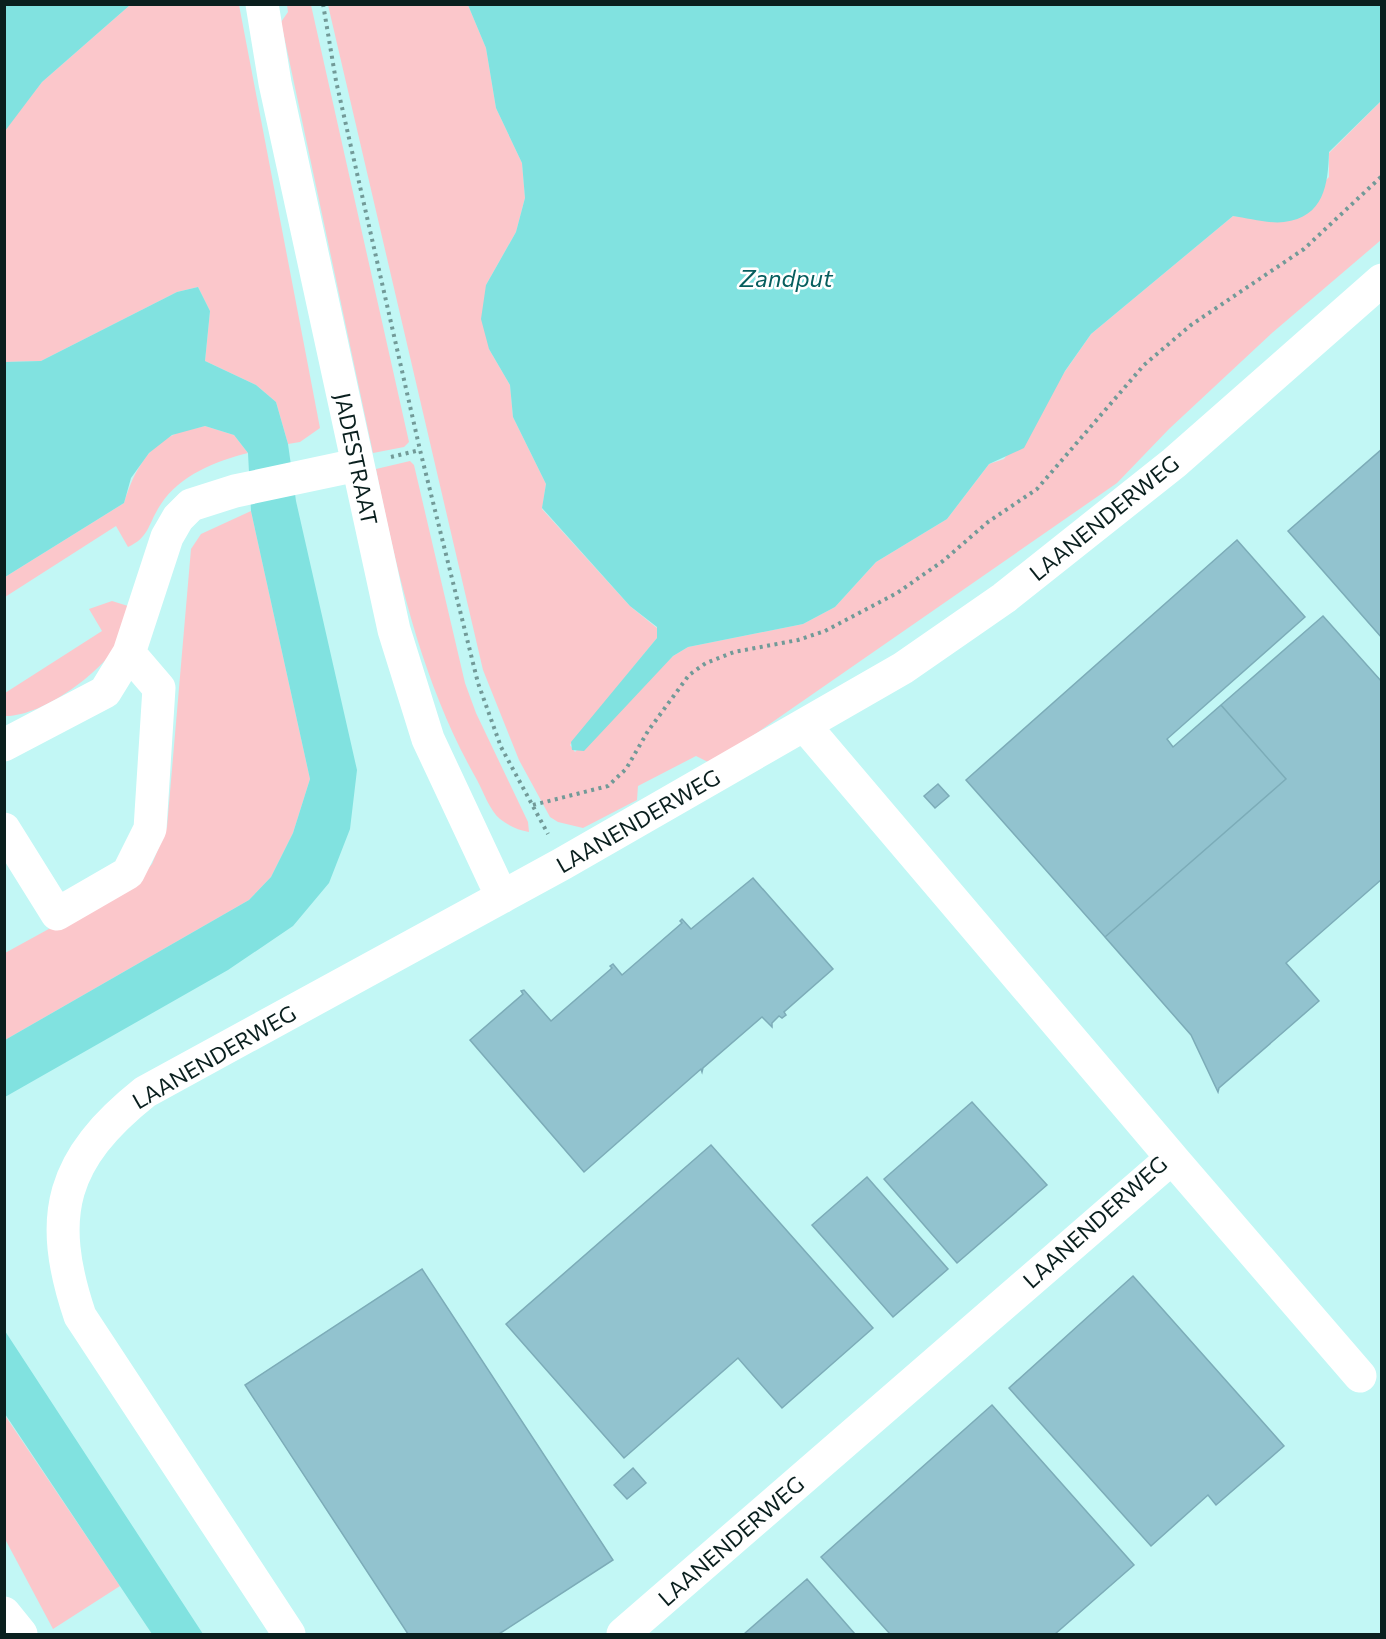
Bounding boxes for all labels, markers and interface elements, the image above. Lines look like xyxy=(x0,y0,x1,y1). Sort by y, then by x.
water label: Zandput xyxy=(738,263,834,292)
street label: JADESTRAAT xyxy=(329,390,384,528)
street label: LAANENDERWEG xyxy=(1024,449,1184,586)
street label: LAANENDERWEG xyxy=(551,763,724,878)
street label: LAANENDERWEG xyxy=(127,999,300,1114)
street label: LAANENDERWEG xyxy=(1017,1150,1172,1293)
street label: LAANENDERWEG xyxy=(652,1470,809,1611)

